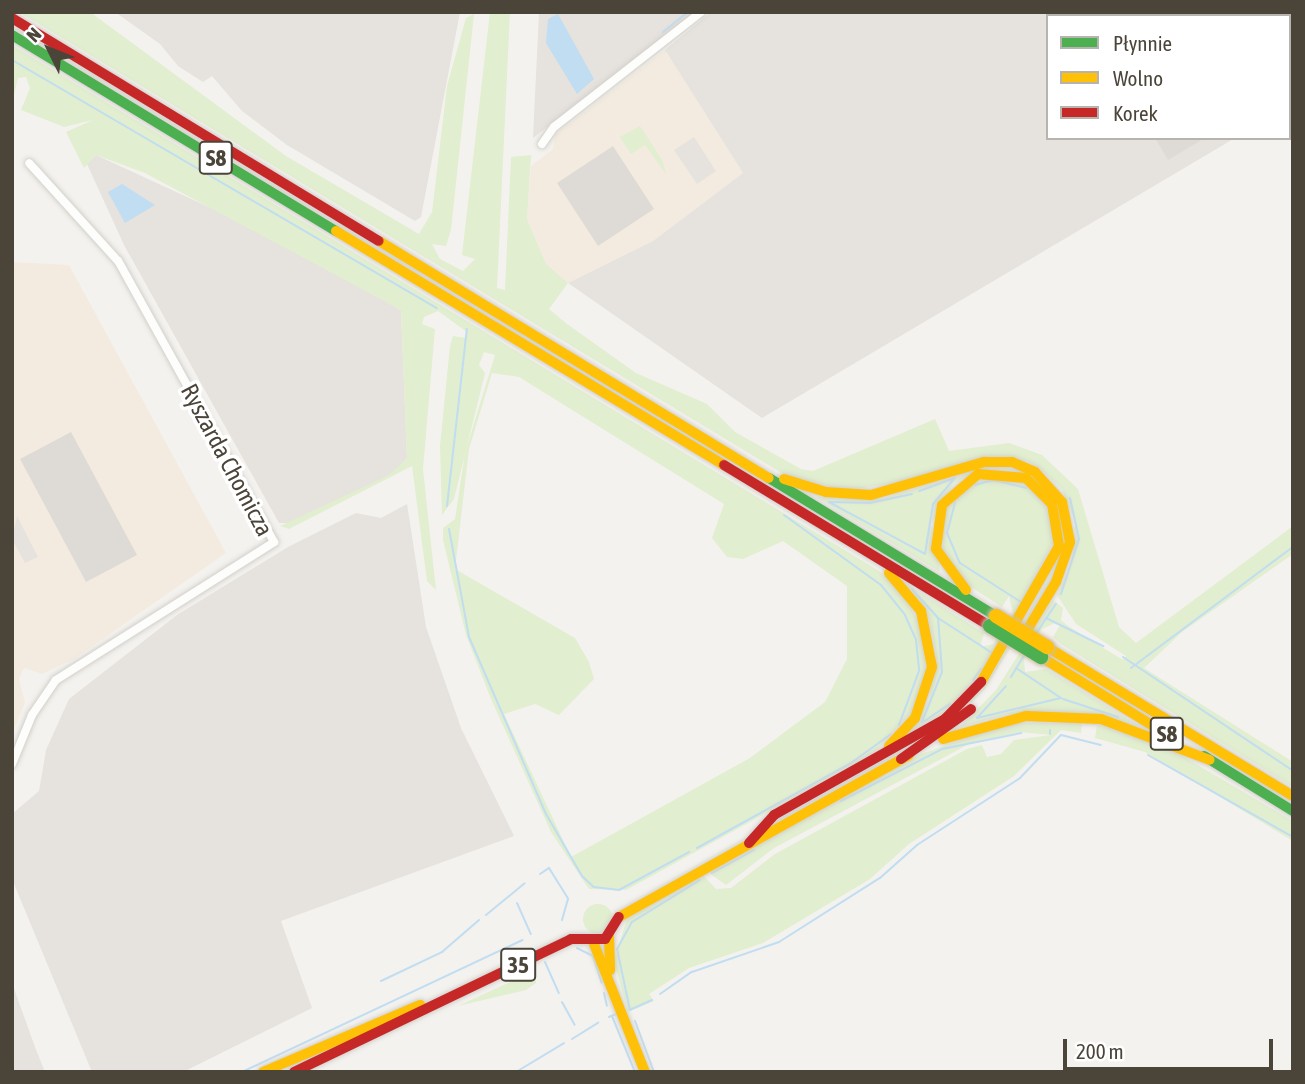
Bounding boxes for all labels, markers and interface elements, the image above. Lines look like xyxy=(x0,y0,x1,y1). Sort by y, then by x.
north arrow xyxy=(14,14,84,84)
legend xyxy=(1046,14,1291,140)
text: N xyxy=(22,23,46,46)
text: Płynnie xyxy=(1113,31,1172,55)
text: Wolno xyxy=(1113,66,1163,90)
text: Korek xyxy=(1113,101,1158,125)
road number: S8 xyxy=(198,139,234,178)
street label: Ryszarda Chomicza xyxy=(175,379,279,541)
road number: S8 xyxy=(1150,714,1184,754)
road number: 35 xyxy=(499,946,537,984)
scale bar xyxy=(1067,1024,1277,1068)
text: 200 m xyxy=(1076,1039,1124,1063)

